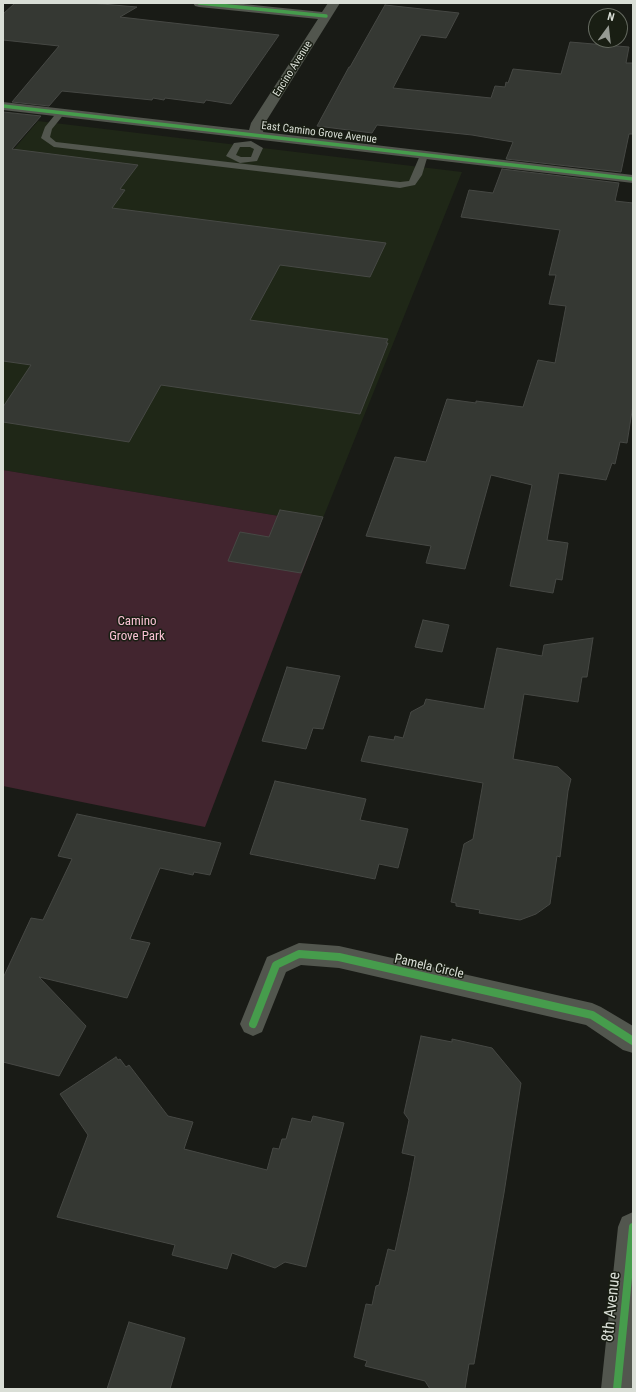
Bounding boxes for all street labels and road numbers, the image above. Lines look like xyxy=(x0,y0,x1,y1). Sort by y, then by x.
street label: Encino Avenue xyxy=(271,39,315,99)
street label: East Camino Grove Avenue xyxy=(260,119,378,147)
street label: Pamela Circle xyxy=(393,951,465,983)
street label: 8th Avenue xyxy=(599,1271,625,1343)

